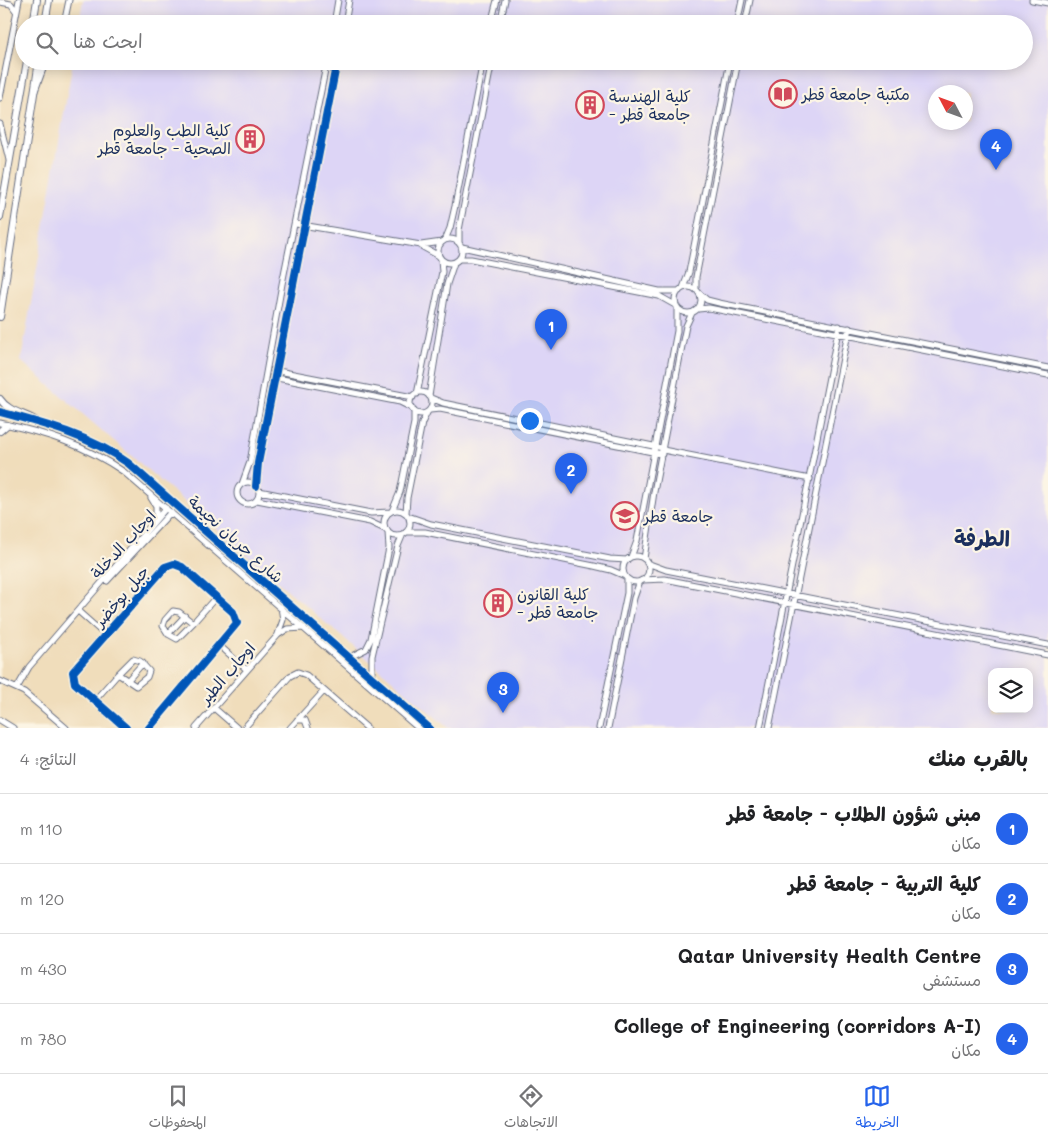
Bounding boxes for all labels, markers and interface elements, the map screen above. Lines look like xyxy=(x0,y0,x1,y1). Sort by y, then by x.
search box xyxy=(15,15,1033,70)
text: ابحث هنا xyxy=(73,28,143,53)
icon: search xyxy=(33,29,61,57)
library icon: مكتبة جامعة قطر xyxy=(768,79,798,109)
place label: مكتبة جامعة قطر xyxy=(800,83,910,104)
place label: كلية الهندسة - جامعة قطر xyxy=(609,85,691,124)
north arrow xyxy=(928,85,973,130)
building icon: كلية الهندسة - جامعة قطر xyxy=(575,90,605,120)
place label: كلية الطب والعلوم الصحية - جامعة قطر xyxy=(96,119,231,158)
building icon: كلية الطب والعلوم الصحية - جامعة قطر xyxy=(235,124,265,154)
pin: 4 xyxy=(980,129,1012,170)
pin: 1 xyxy=(535,309,567,350)
your location xyxy=(517,408,543,434)
pin: 2 xyxy=(555,453,587,494)
street label: شارع جريان نجيمة xyxy=(183,490,288,588)
school or university icon: جامعة قطر xyxy=(610,501,640,531)
street label: اوجاب الدخلة xyxy=(85,505,160,582)
place label: جامعة قطر xyxy=(642,505,714,526)
district label: الطرفة xyxy=(954,524,1010,551)
street label: جبل بوخضر xyxy=(87,561,154,633)
place label: كلية القانون - جامعة قطر xyxy=(517,583,598,622)
building icon: كلية القانون - جامعة قطر xyxy=(483,588,513,618)
street label: اوجاب الطير xyxy=(193,637,259,709)
map controls xyxy=(988,668,1033,713)
button: layers xyxy=(988,668,1033,713)
pin: 3 xyxy=(487,672,519,713)
text: بالقرب منك xyxy=(928,744,1028,771)
text: النتائج: 4 xyxy=(20,748,76,769)
text: مبنى شؤون الطلاب - جامعة قطر xyxy=(727,801,981,826)
text: 110 m xyxy=(20,818,62,839)
text: 1 xyxy=(1008,818,1016,839)
text: مكان xyxy=(951,832,981,853)
text: كلية التربية - جامعة قطر xyxy=(788,871,981,896)
text: 120 m xyxy=(20,888,64,909)
text: 2 xyxy=(1008,888,1016,909)
text: مكان xyxy=(951,902,981,923)
text: Qatar University Health Centre xyxy=(678,943,981,968)
text: 430 m xyxy=(20,958,67,979)
text: 3 xyxy=(1007,958,1017,979)
text: مستشفى xyxy=(922,969,981,990)
text: College of Engineering (corridors A-I) xyxy=(614,1013,981,1038)
text: 780 m xyxy=(20,1028,66,1049)
text: 4 xyxy=(1007,1028,1017,1049)
text: مكان xyxy=(951,1039,981,1060)
tab: المحفوظات xyxy=(149,1082,206,1135)
tab: الاتجاهات xyxy=(504,1082,558,1135)
tab: الخريطة xyxy=(856,1082,899,1135)

